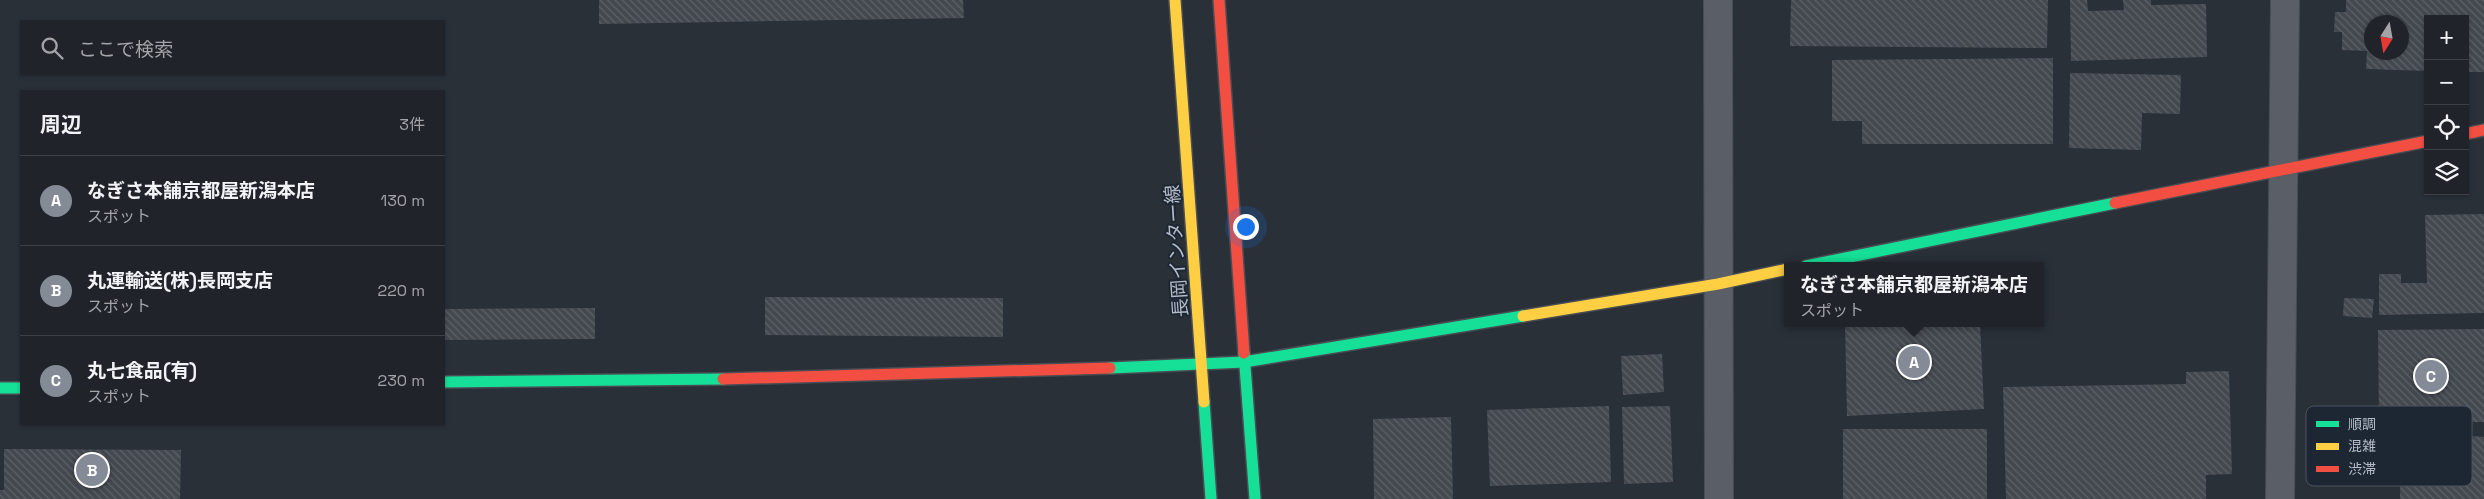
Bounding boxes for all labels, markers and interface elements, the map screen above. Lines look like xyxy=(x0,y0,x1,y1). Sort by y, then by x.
north arrow xyxy=(2364,15,2409,60)
map controls xyxy=(2424,15,2469,195)
button: + xyxy=(2424,15,2469,60)
search box xyxy=(20,20,445,75)
icon: search xyxy=(38,34,66,62)
text: ここで検索 xyxy=(78,37,173,62)
button: − xyxy=(2424,60,2469,105)
button: locate xyxy=(2424,105,2469,150)
text: 周辺 xyxy=(40,111,82,138)
text: 3件 xyxy=(399,114,425,135)
button: layers xyxy=(2424,150,2469,195)
text: なぎさ本舗京都屋新潟本店 xyxy=(87,178,315,203)
street label: 長岡インター線 xyxy=(1159,184,1194,318)
text: A xyxy=(51,190,61,211)
text: 130 m xyxy=(381,190,425,211)
text: スポット xyxy=(87,206,151,227)
your location xyxy=(1233,214,1259,240)
popup xyxy=(1784,262,2044,327)
text: 丸運輸送(株)長岡支店 xyxy=(87,268,273,293)
text: なぎさ本舗京都屋新潟本店 xyxy=(1800,272,2028,297)
text: B xyxy=(51,280,61,301)
text: 220 m xyxy=(378,280,425,301)
text: スポット xyxy=(87,296,151,317)
text: スポット xyxy=(1800,300,1864,321)
pin: A xyxy=(1898,343,1930,381)
pin: C xyxy=(2415,357,2447,395)
text: 丸七食品(有) xyxy=(87,358,197,383)
text: C xyxy=(51,370,61,391)
text: 230 m xyxy=(378,370,425,391)
text: スポット xyxy=(87,386,151,407)
legend xyxy=(2306,406,2472,486)
text: 順調 xyxy=(2348,415,2376,433)
text: 混雑 xyxy=(2348,437,2376,455)
pin: B xyxy=(76,451,108,489)
text: 渋滞 xyxy=(2348,460,2376,478)

